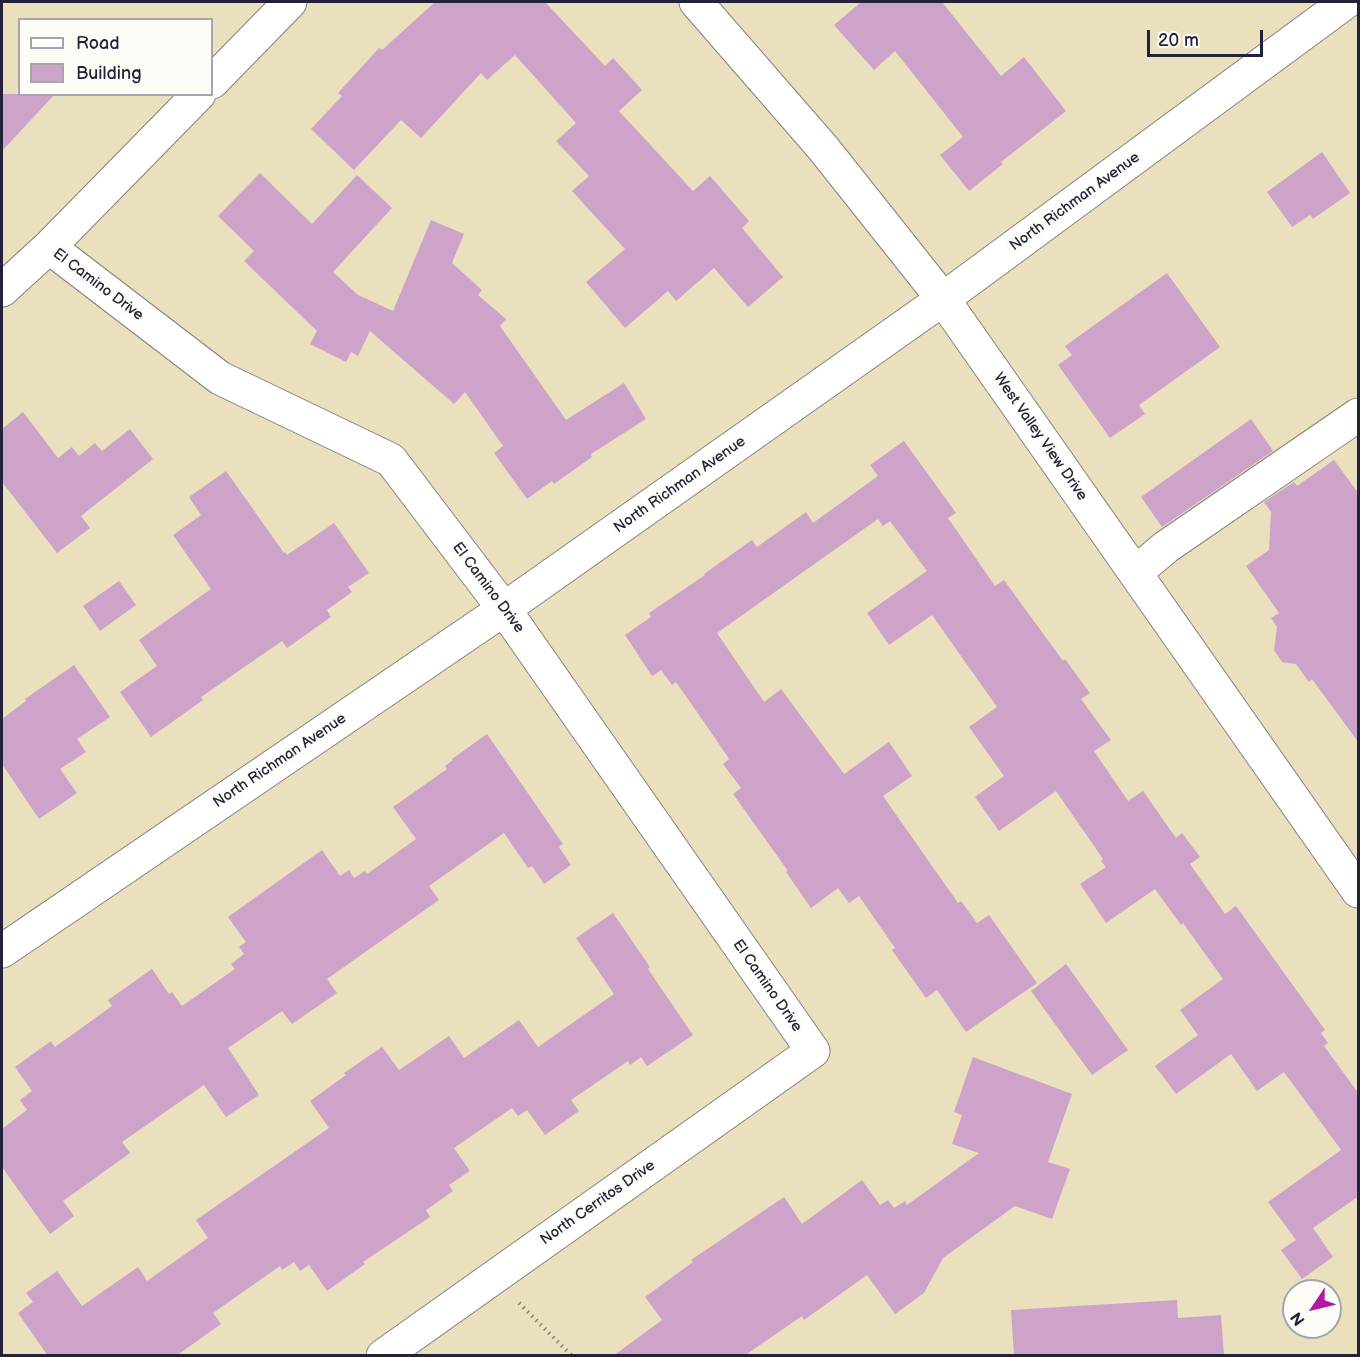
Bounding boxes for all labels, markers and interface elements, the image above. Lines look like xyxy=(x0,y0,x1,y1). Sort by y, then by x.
legend xyxy=(18,18,213,96)
scale bar xyxy=(1150,18,1266,56)
text: 20 m xyxy=(1158,30,1199,51)
text: Road xyxy=(76,33,120,54)
text: Building xyxy=(76,63,142,84)
street label: North Richman Avenue xyxy=(1006,149,1144,255)
street label: El Camino Drive xyxy=(49,245,147,325)
street label: West Valley View Drive xyxy=(989,370,1091,504)
street label: North Richman Avenue xyxy=(611,433,749,537)
street label: El Camino Drive xyxy=(448,539,528,637)
street label: North Richman Avenue xyxy=(210,710,350,812)
street label: El Camino Drive xyxy=(728,936,806,1036)
street label: North Cerritos Drive xyxy=(537,1157,659,1249)
north arrow xyxy=(1282,1279,1342,1339)
text: N xyxy=(1287,1308,1310,1329)

